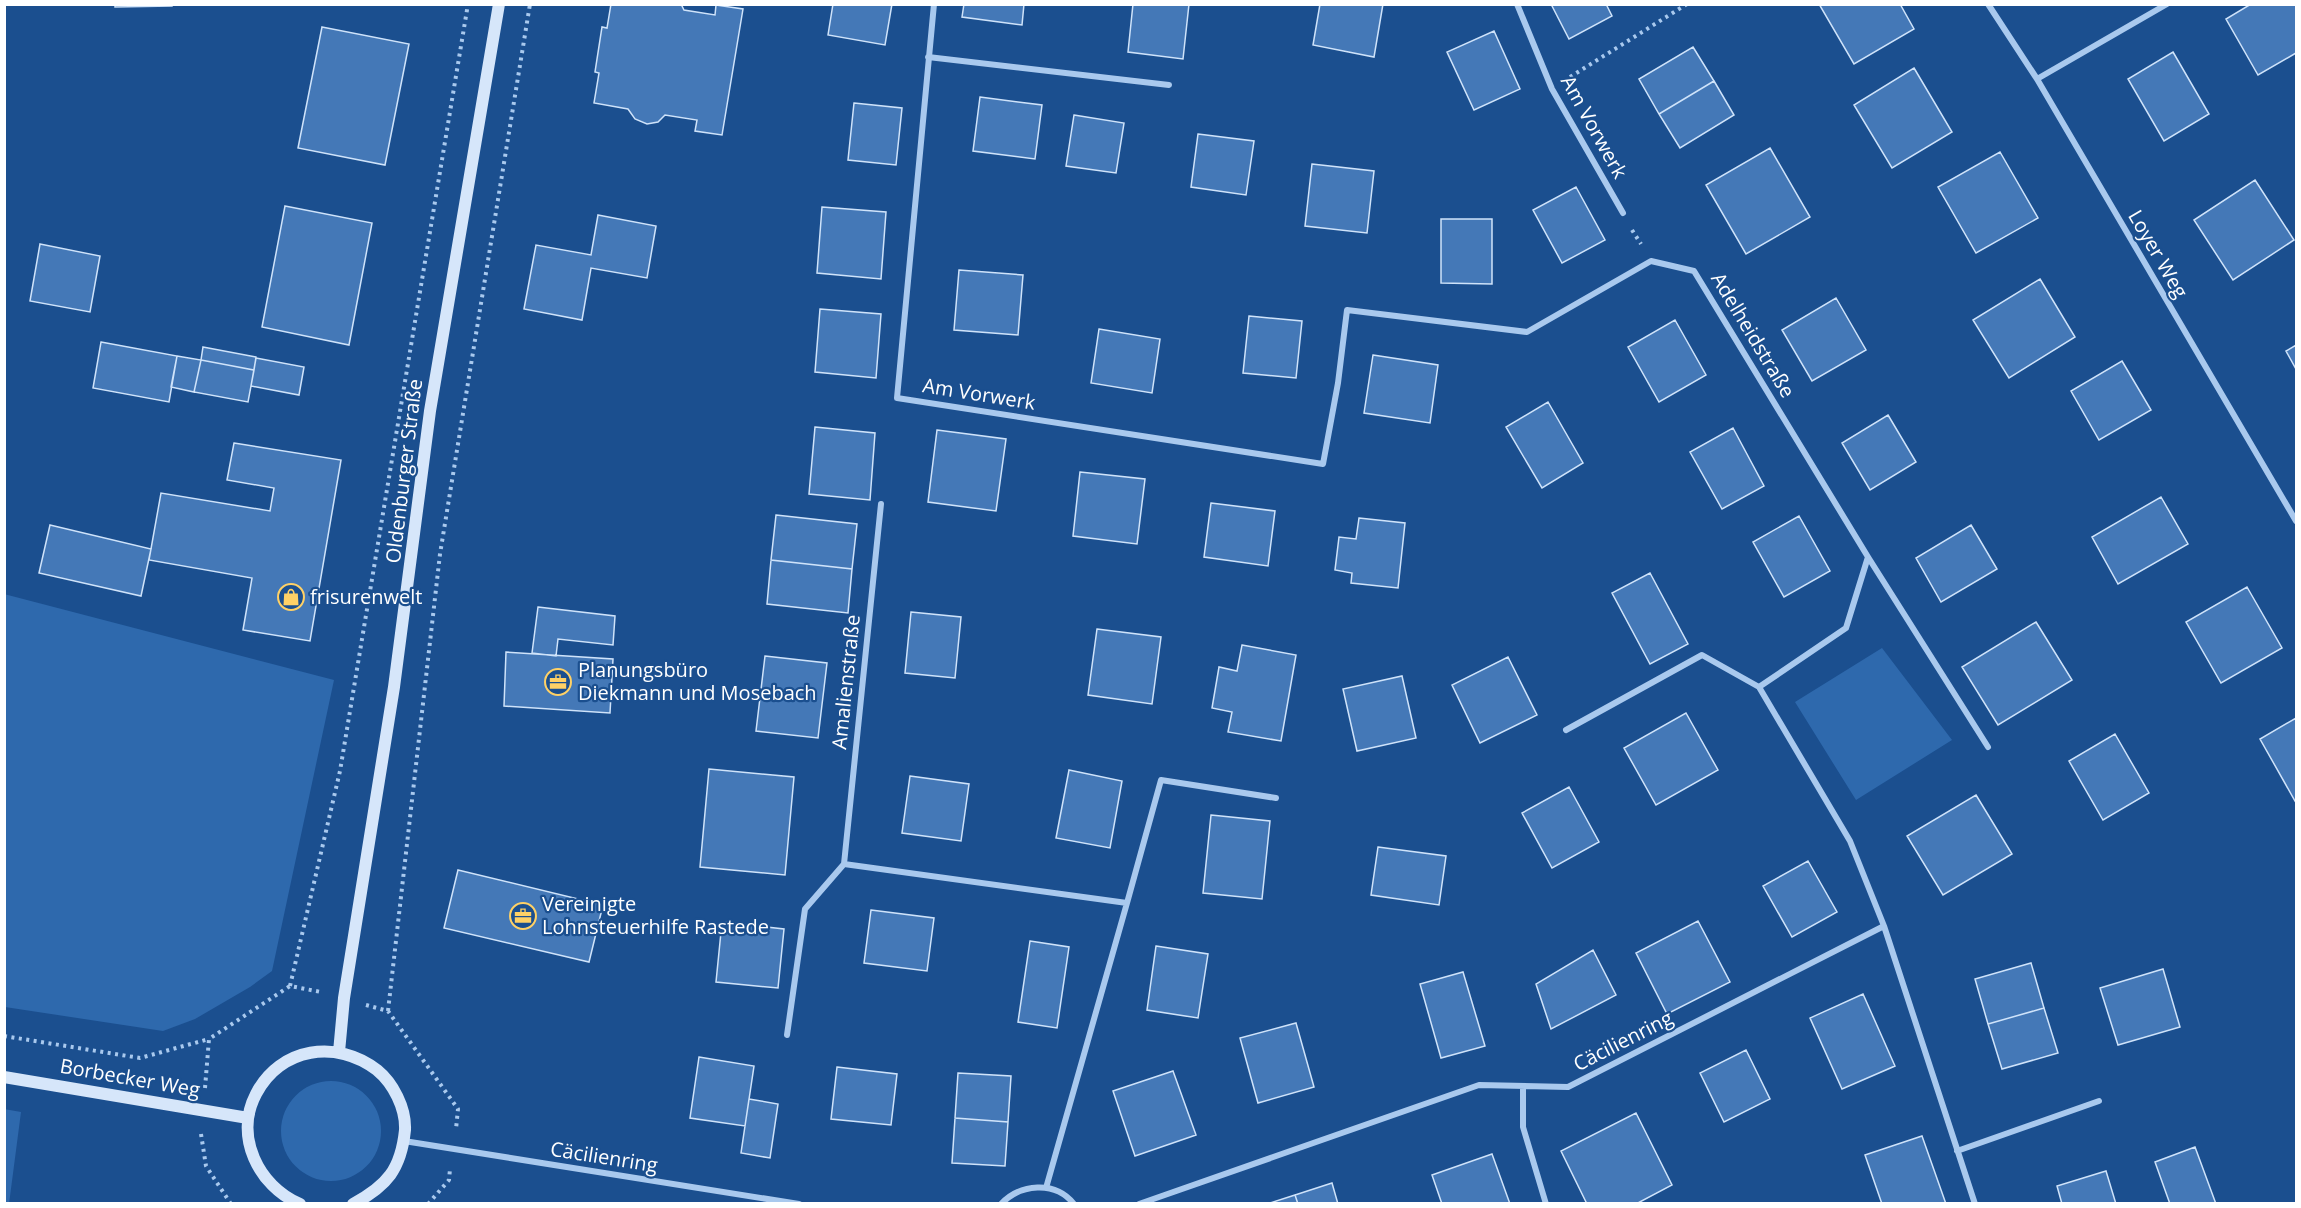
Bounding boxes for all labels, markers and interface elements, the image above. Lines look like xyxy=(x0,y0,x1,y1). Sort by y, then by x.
street label: Am Vorwerk xyxy=(1555,70,1634,184)
street label: Loyer Weg xyxy=(2122,205,2195,303)
street label: Adelheidstraße xyxy=(1705,267,1801,402)
street label: Am Vorwerk xyxy=(921,371,1038,416)
street label: Oldenburger Straße xyxy=(379,377,428,565)
shop icon: frisurenwelt xyxy=(276,582,306,612)
place label: frisurenwelt xyxy=(310,583,422,610)
street label: Amalienstraße xyxy=(825,613,866,751)
place label: Planungsbüro Diekmann und Mosebach xyxy=(578,656,817,706)
office icon: Planungsbüro Diekmann und Mosebach xyxy=(543,667,573,697)
place label: Vereinigte Lohnsteuerhilfe Rastede xyxy=(542,890,769,940)
office icon: Vereinigte Lohnsteuerhilfe Rastede xyxy=(508,901,538,931)
street label: Cäcilienring xyxy=(1568,1004,1677,1077)
street label: Borbecker Weg xyxy=(58,1052,202,1103)
street label: Cäcilienring xyxy=(548,1135,660,1178)

